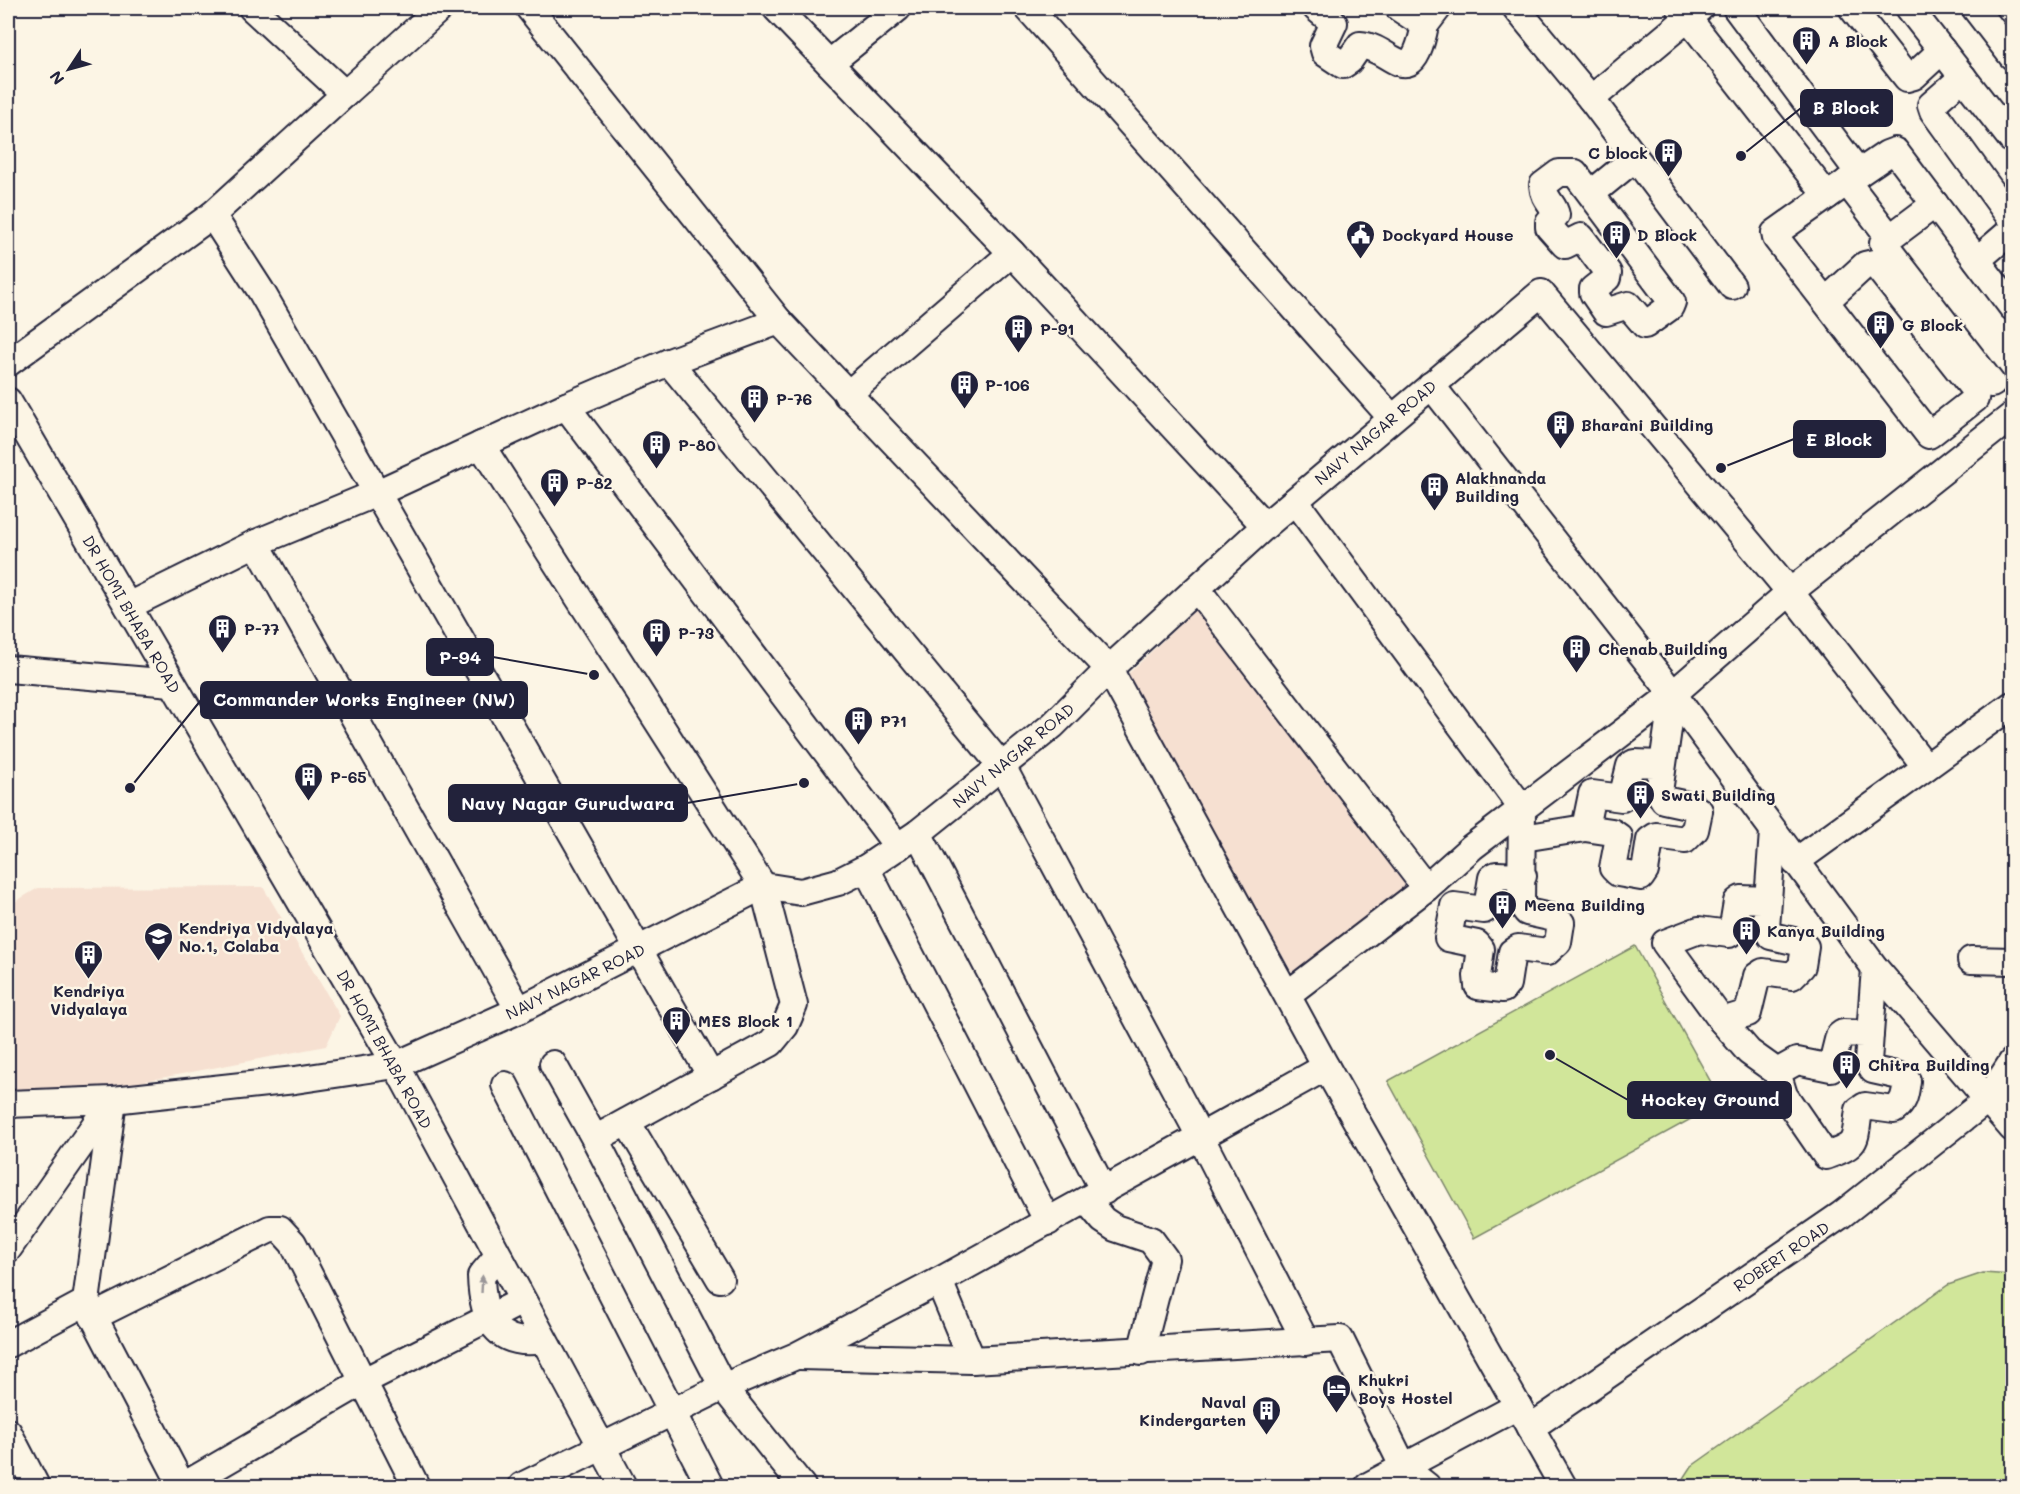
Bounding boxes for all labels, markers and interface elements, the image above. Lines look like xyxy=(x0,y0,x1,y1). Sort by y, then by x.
building icon: A Block xyxy=(1791,24,1823,66)
place label: A Block xyxy=(1828,30,1888,51)
north arrow xyxy=(39,39,99,99)
text: N xyxy=(44,67,69,89)
callout: B Block xyxy=(1801,90,1892,126)
text: B Block xyxy=(1813,95,1880,119)
building icon: C block xyxy=(1653,136,1685,178)
place label: C block xyxy=(1588,142,1648,163)
public building icon: Dockyard House xyxy=(1345,218,1377,260)
building icon: D Block xyxy=(1600,218,1632,260)
place label: Dockyard House xyxy=(1382,224,1513,245)
place label: D Block xyxy=(1637,224,1697,245)
building icon: G Block xyxy=(1865,308,1897,350)
building icon: P-91 xyxy=(1003,312,1035,354)
place label: G Block xyxy=(1902,314,1963,335)
place label: P-91 xyxy=(1040,318,1074,339)
building icon: P-106 xyxy=(948,368,980,410)
place label: P-106 xyxy=(985,374,1030,395)
street label: NAVY NAGAR ROAD xyxy=(1310,375,1440,489)
building icon: P-76 xyxy=(739,382,771,424)
place label: P-76 xyxy=(776,388,813,409)
building icon: Bharani Building xyxy=(1544,408,1576,450)
place label: Bharani Building xyxy=(1581,414,1713,435)
callout: E Block xyxy=(1794,421,1885,457)
text: E Block xyxy=(1806,427,1872,451)
building icon: P-80 xyxy=(641,428,673,470)
place label: P-80 xyxy=(678,434,716,455)
building icon: P-82 xyxy=(539,466,571,508)
place label: Alakhnanda Building xyxy=(1455,467,1547,506)
building icon: Alakhnanda Building xyxy=(1418,470,1450,512)
place label: P-82 xyxy=(576,472,613,493)
street label: DR HOMI BHABA ROAD xyxy=(78,531,186,697)
building icon: P-77 xyxy=(207,612,239,654)
building icon: P-73 xyxy=(641,616,673,658)
place label: P-77 xyxy=(244,618,280,639)
place label: P-73 xyxy=(678,622,715,643)
building icon: Chenab Building xyxy=(1561,632,1593,674)
place label: Chenab Building xyxy=(1598,638,1728,659)
callout: P-94 xyxy=(427,639,493,675)
text: P-94 xyxy=(439,645,481,669)
callout: Commander Works Engineer (NW) xyxy=(201,682,527,718)
text: Commander Works Engineer (NW) xyxy=(213,687,515,711)
street label: NAVY NAGAR ROAD xyxy=(948,698,1078,812)
building icon: P71 xyxy=(843,704,875,746)
place label: P71 xyxy=(880,710,907,731)
building icon: P-65 xyxy=(293,760,325,802)
place label: P-65 xyxy=(330,766,367,787)
building icon: Swati Building xyxy=(1624,778,1656,820)
place label: Swati Building xyxy=(1661,784,1775,805)
callout: Navy Nagar Gurudwara xyxy=(449,785,687,821)
text: Navy Nagar Gurudwara xyxy=(461,791,675,815)
building icon: Meena Building xyxy=(1487,888,1519,930)
place label: Meena Building xyxy=(1524,894,1645,915)
building icon: Kanya Building xyxy=(1730,914,1762,956)
place label: Kendriya Vidyalaya No.1, Colaba xyxy=(179,917,334,956)
school or university icon: Kendriya Vidyalaya No.1, Colaba xyxy=(142,920,174,962)
place label: Kanya Building xyxy=(1767,920,1885,941)
building icon: Kendriya Vidyalaya xyxy=(73,938,105,980)
street label: NAVY NAGAR ROAD xyxy=(502,938,648,1024)
street label: DR HOMI BHABA ROAD xyxy=(332,966,438,1132)
place label: Kendriya Vidyalaya xyxy=(50,980,128,1019)
building icon: MES Block 1 xyxy=(661,1004,693,1046)
place label: MES Block 1 xyxy=(698,1010,793,1031)
building icon: Chitra Building xyxy=(1831,1048,1863,1090)
place label: Chitra Building xyxy=(1868,1054,1990,1075)
callout: Hockey Ground xyxy=(1628,1082,1791,1118)
text: Hockey Ground xyxy=(1640,1087,1780,1111)
street label: ROBERT ROAD xyxy=(1729,1216,1833,1296)
one-way arrow xyxy=(477,1274,486,1293)
place label: Khukri Boys Hostel xyxy=(1358,1369,1453,1408)
hotel icon: Khukri Boys Hostel xyxy=(1321,1372,1353,1414)
place label: Naval Kindergarten xyxy=(1139,1391,1246,1430)
building icon: Naval Kindergarten xyxy=(1251,1394,1283,1436)

